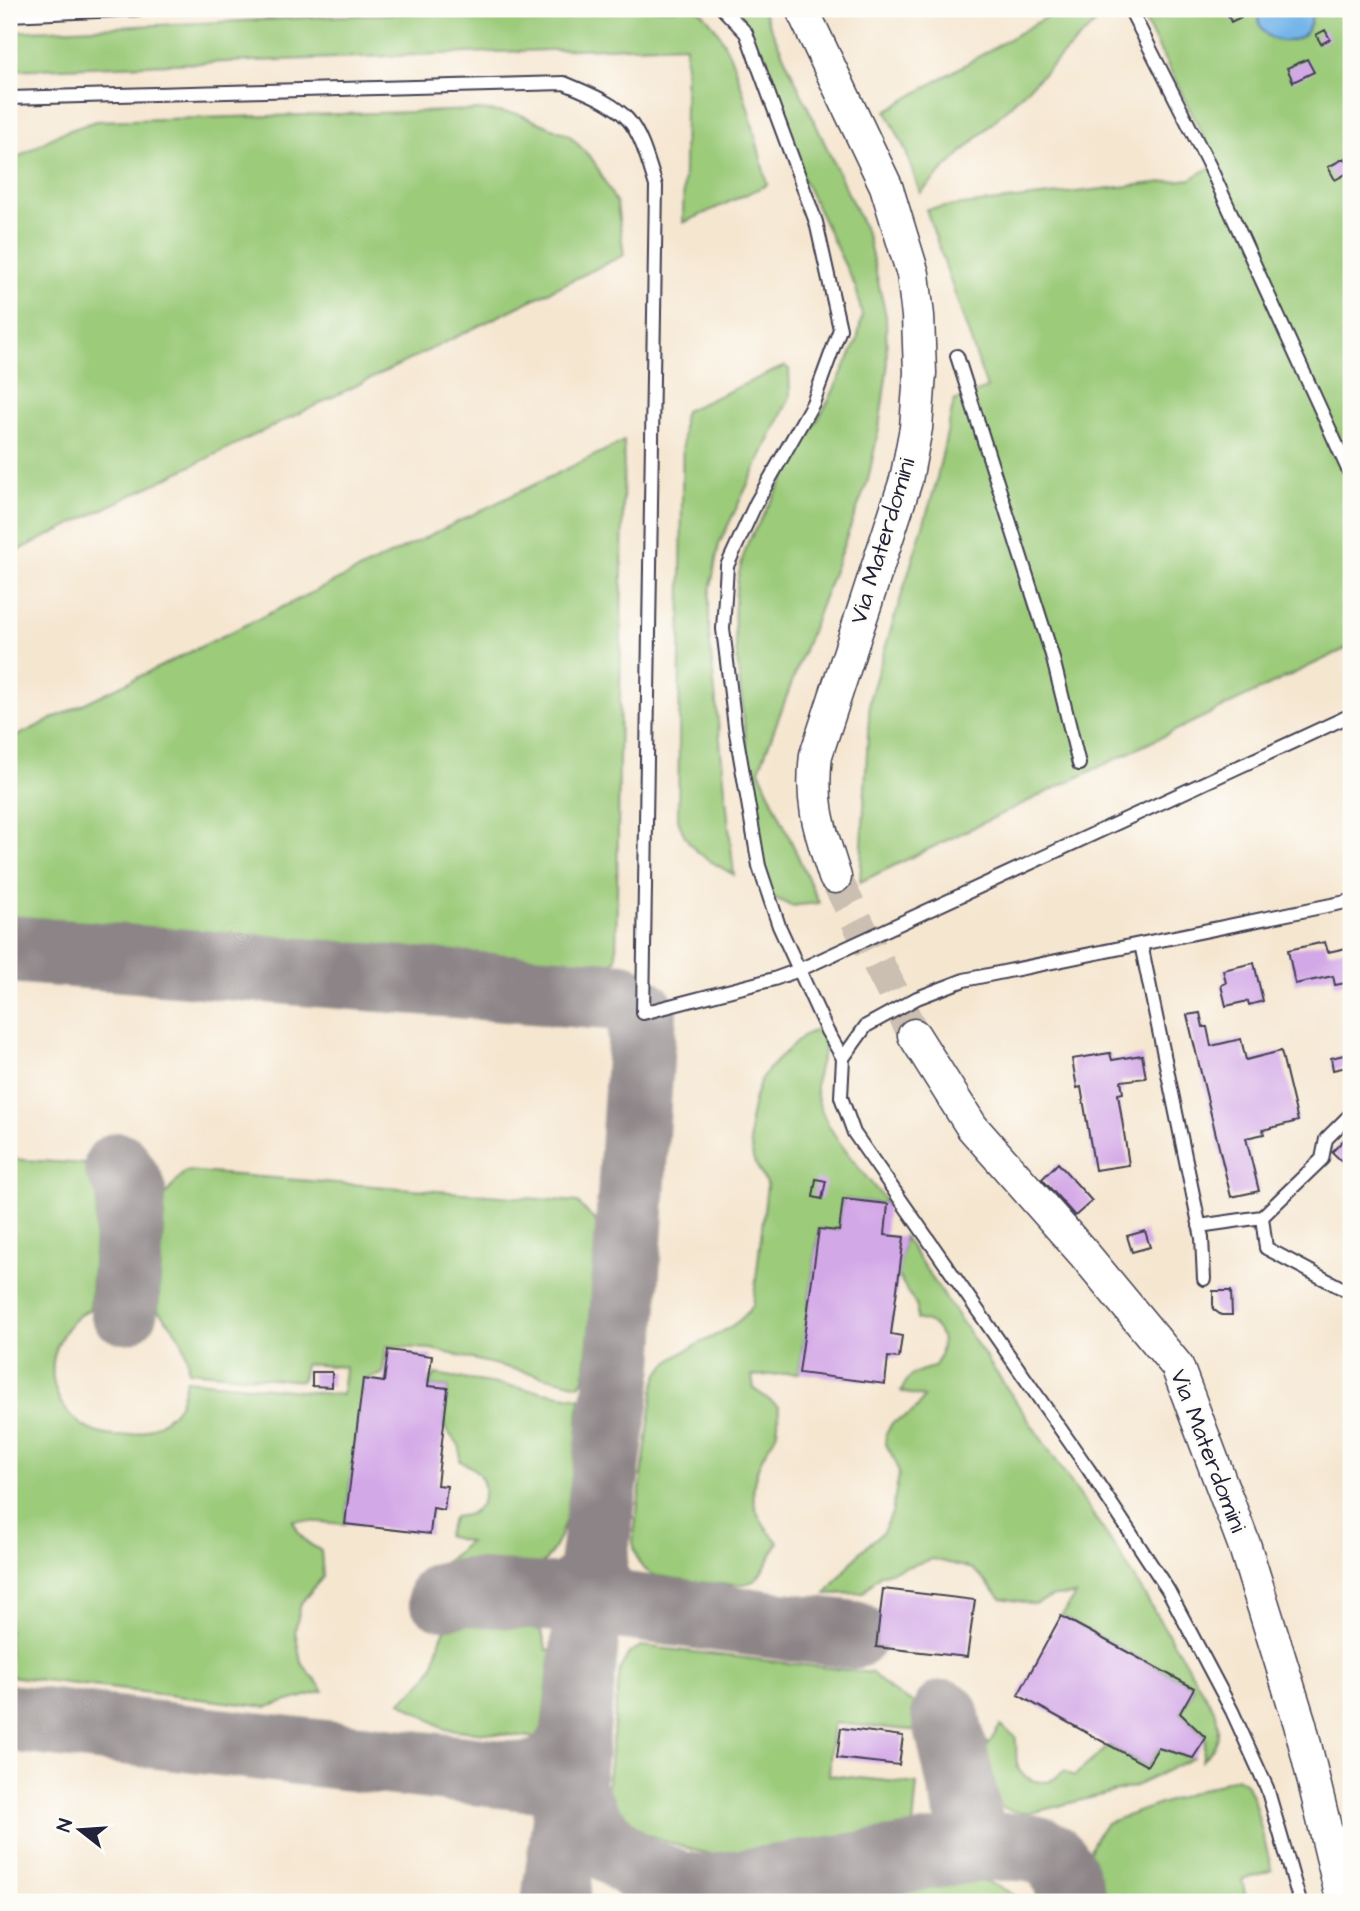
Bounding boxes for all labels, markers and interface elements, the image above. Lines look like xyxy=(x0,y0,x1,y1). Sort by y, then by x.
street label: Via Materdomini xyxy=(842,453,925,628)
street label: Via Materdomini xyxy=(1161,1365,1255,1538)
north arrow xyxy=(46,1796,116,1866)
text: N xyxy=(51,1816,80,1835)

